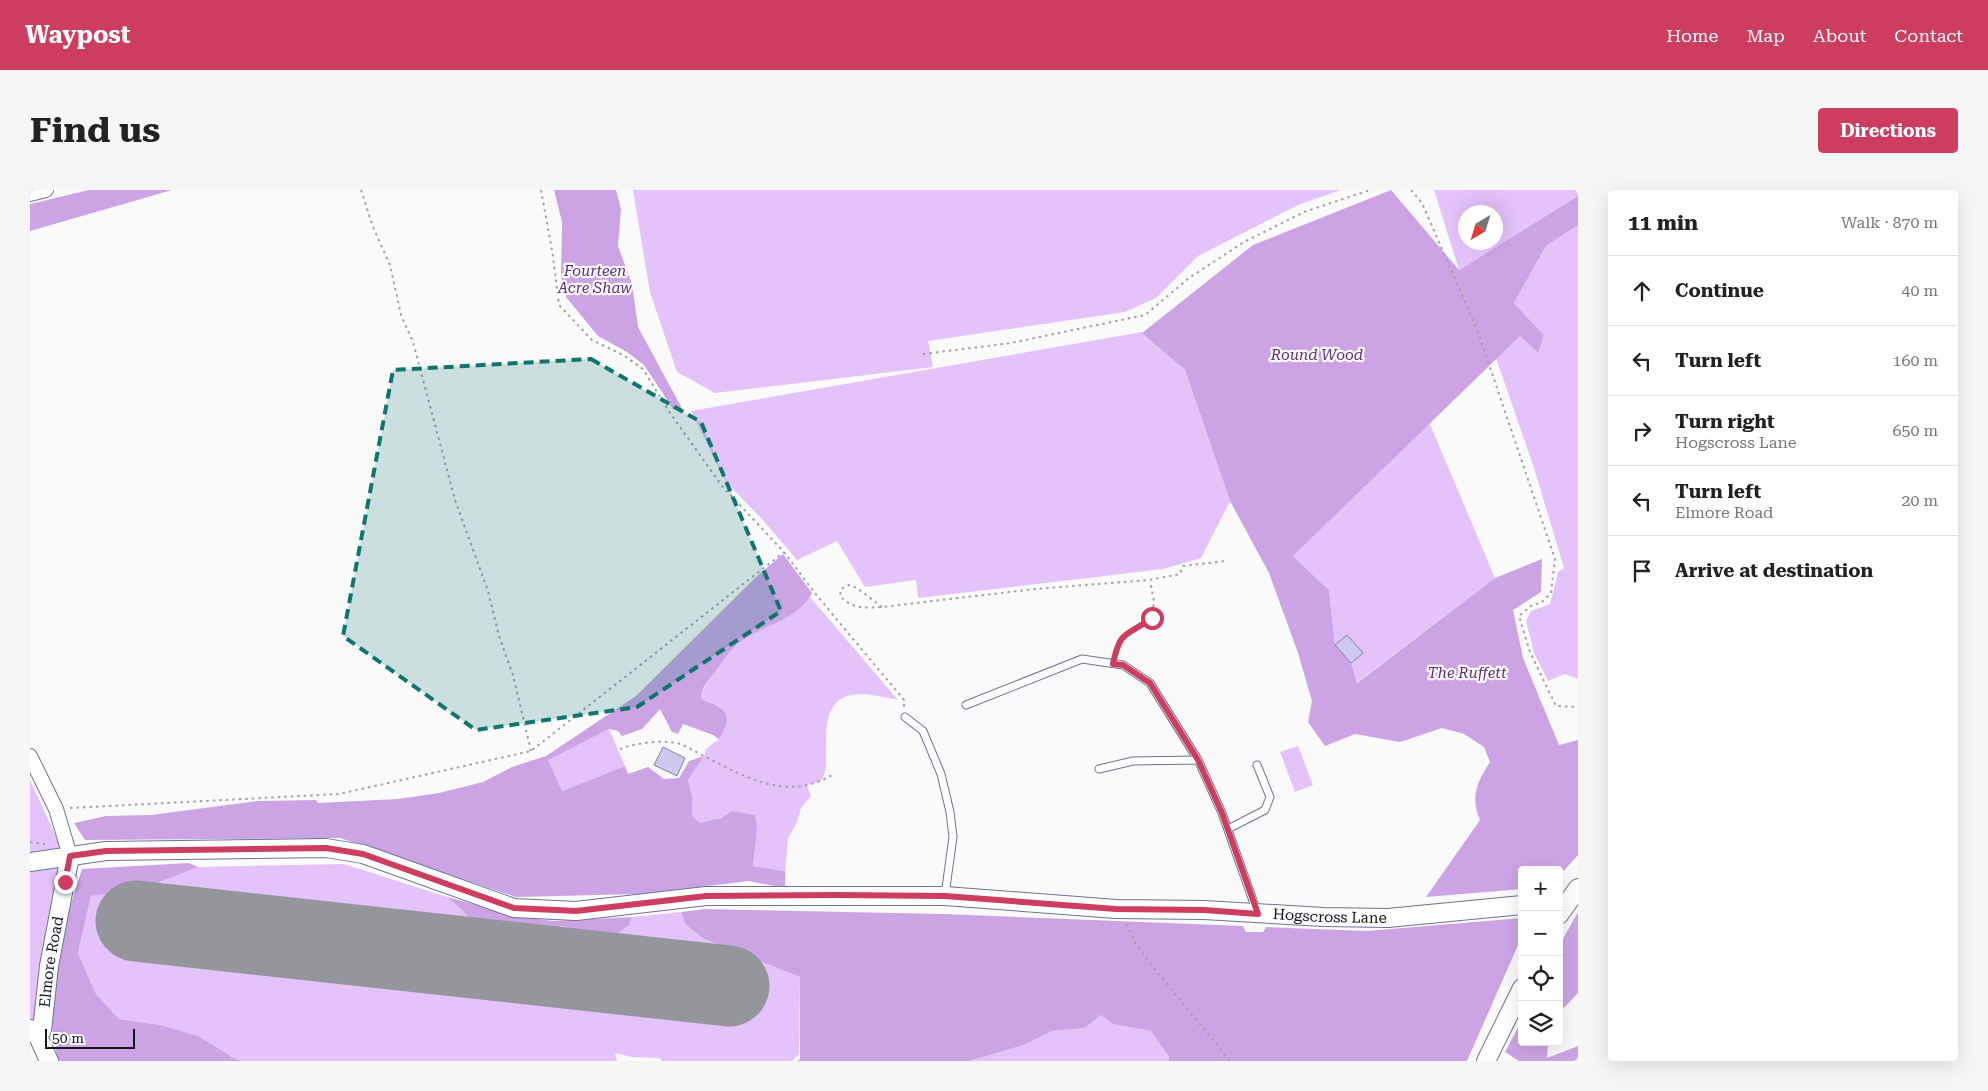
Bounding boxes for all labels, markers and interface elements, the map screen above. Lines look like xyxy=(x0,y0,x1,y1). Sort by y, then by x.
text: Waypost xyxy=(25,21,130,49)
text: Home xyxy=(1666,25,1718,46)
text: Map xyxy=(1746,25,1785,46)
text: About xyxy=(1813,25,1866,46)
text: Contact xyxy=(1894,25,1963,46)
button: Directions xyxy=(1818,108,1958,153)
text: Find us xyxy=(30,110,160,151)
north arrow xyxy=(1458,205,1503,250)
text: 11 min xyxy=(1628,211,1698,235)
text: Walk · 870 m xyxy=(1841,213,1938,232)
park label: Fourteen Acre Shaw xyxy=(557,262,632,297)
icon: ahead xyxy=(1628,277,1656,305)
text: Continue xyxy=(1675,279,1764,302)
text: 40 m xyxy=(1901,281,1938,300)
park label: Round Wood xyxy=(1270,346,1363,364)
icon: left xyxy=(1628,347,1656,375)
text: Turn left xyxy=(1675,349,1761,372)
text: 160 m xyxy=(1892,351,1938,370)
text: Turn right xyxy=(1675,410,1775,433)
icon: right xyxy=(1628,417,1656,445)
text: 650 m xyxy=(1892,421,1938,440)
text: Hogscross Lane xyxy=(1675,433,1797,452)
text: Turn left xyxy=(1675,480,1761,503)
icon: left xyxy=(1628,487,1656,515)
text: 20 m xyxy=(1901,491,1938,510)
text: Elmore Road xyxy=(1675,503,1773,522)
icon: arrive xyxy=(1628,557,1656,585)
text: Arrive at destination xyxy=(1675,559,1873,582)
route start xyxy=(1141,607,1164,630)
park label: The Ruffett xyxy=(1427,664,1507,682)
map controls xyxy=(1518,866,1563,1046)
button: + xyxy=(1518,866,1563,911)
route end xyxy=(54,871,77,894)
street label: Hogscross Lane xyxy=(1272,905,1387,927)
button: − xyxy=(1518,911,1563,956)
street label: Elmore Road xyxy=(36,914,67,1008)
button: locate xyxy=(1518,956,1563,1001)
button: layers xyxy=(1518,1001,1563,1046)
scale bar xyxy=(45,1026,135,1049)
text: 50 m xyxy=(52,1030,84,1046)

